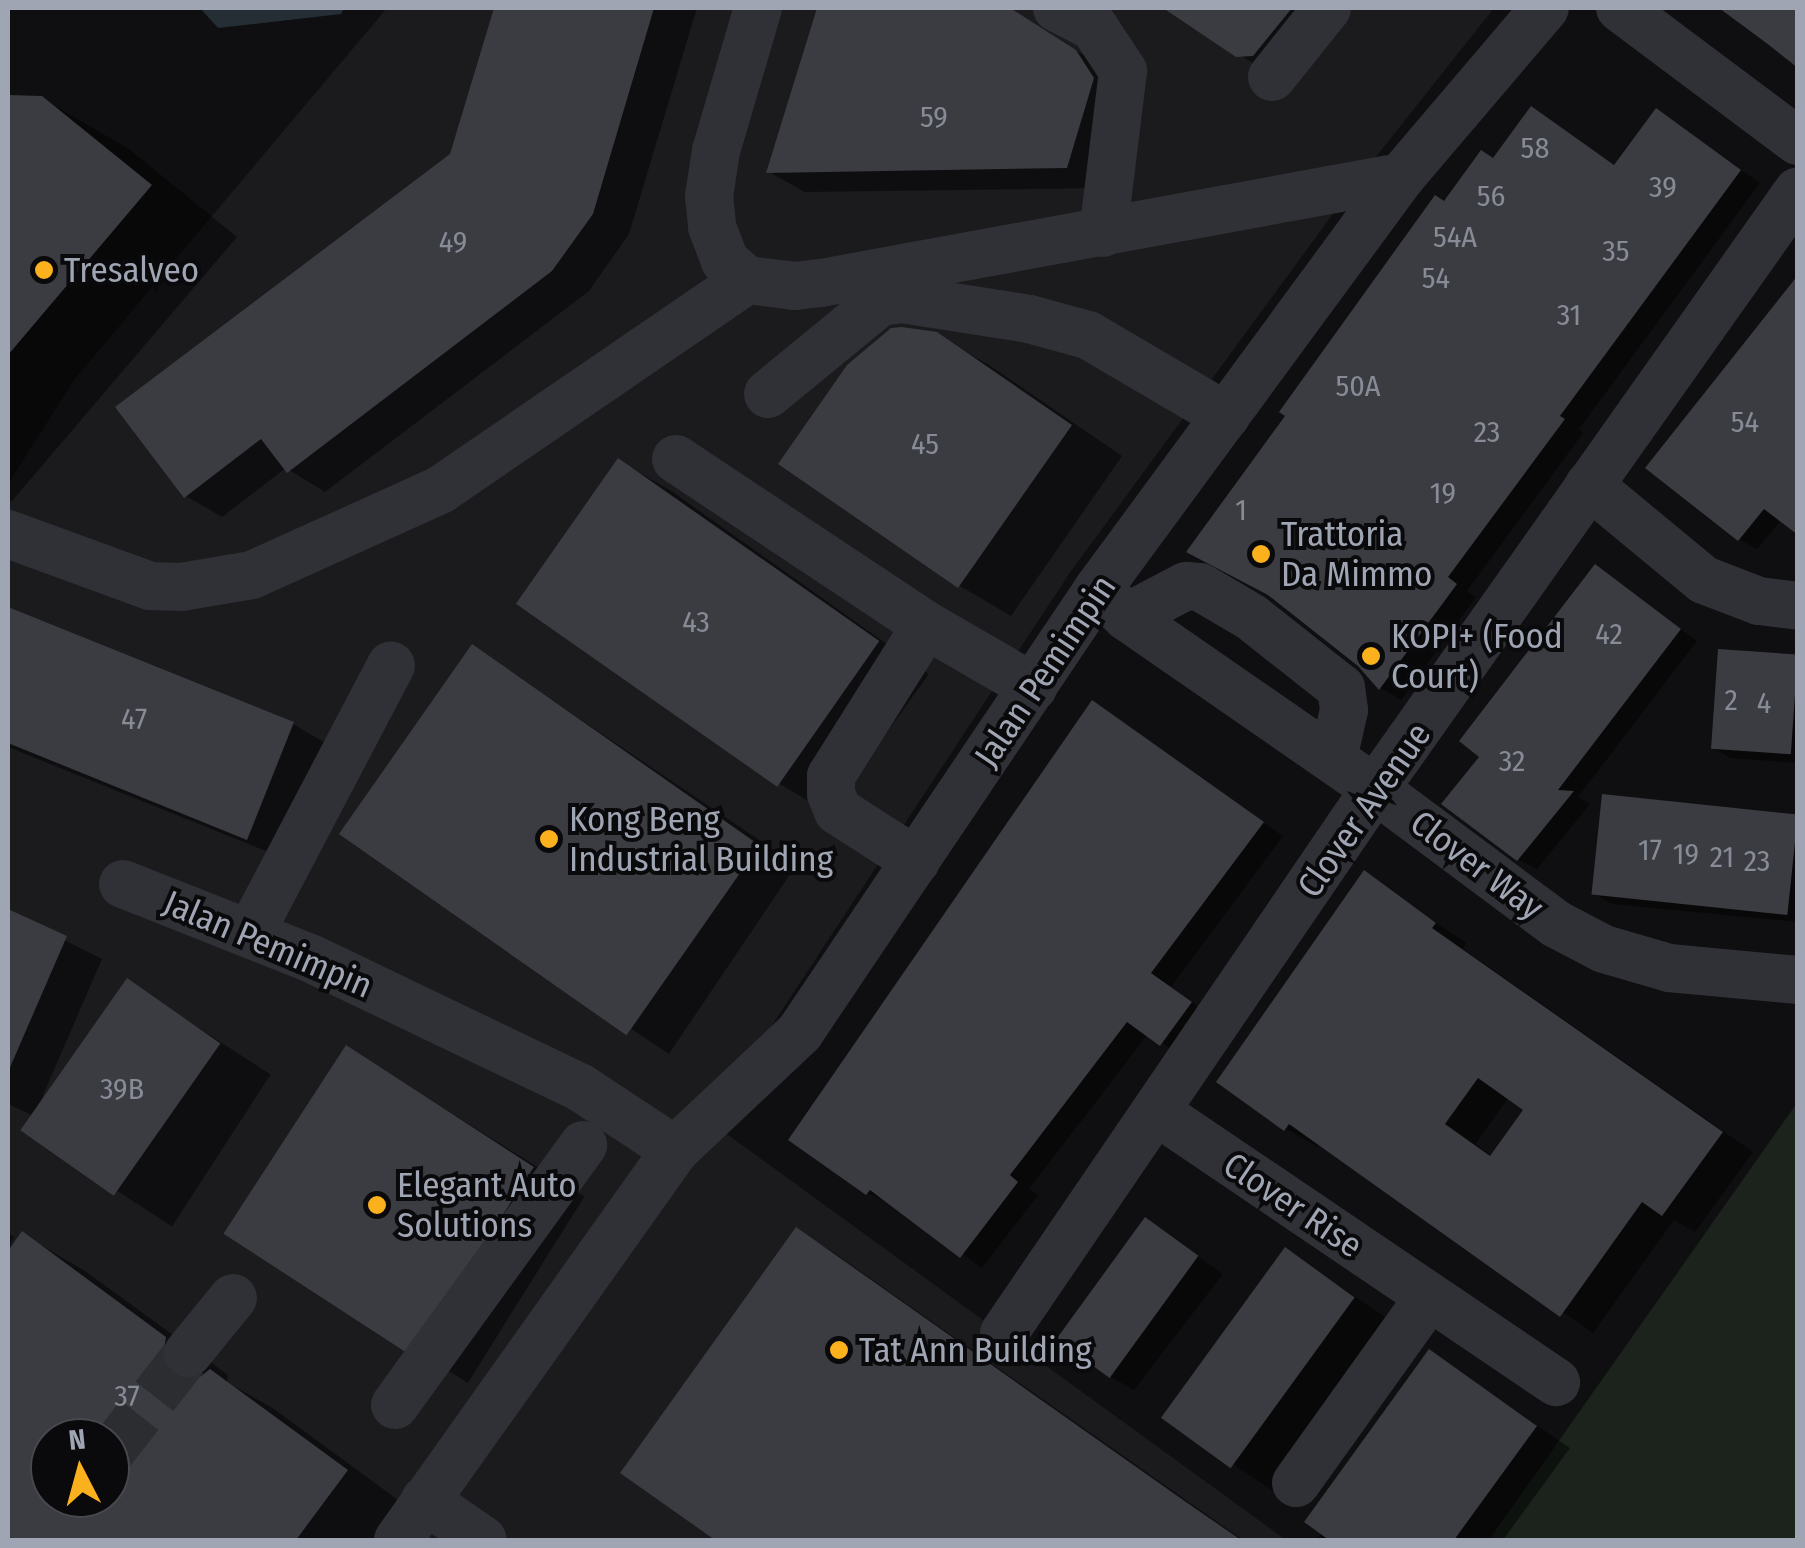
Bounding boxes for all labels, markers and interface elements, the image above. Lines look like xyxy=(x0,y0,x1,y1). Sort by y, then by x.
house number: 59 xyxy=(920,99,948,135)
house number: 58 xyxy=(1521,130,1549,166)
house number: 39 xyxy=(1649,169,1677,205)
house number: 56 xyxy=(1477,178,1505,214)
house number: 54A xyxy=(1433,219,1477,255)
house number: 49 xyxy=(439,224,467,260)
house number: 35 xyxy=(1602,233,1630,269)
place label: Tresalveo xyxy=(64,249,199,291)
marker: Tresalveo xyxy=(33,259,55,281)
house number: 54 xyxy=(1422,260,1450,296)
house number: 31 xyxy=(1557,297,1581,333)
house number: 50A xyxy=(1335,368,1381,404)
house number: 54 xyxy=(1731,404,1759,440)
house number: 23 xyxy=(1474,414,1500,450)
house number: 45 xyxy=(911,426,939,462)
house number: 19 xyxy=(1430,475,1456,511)
house number: 1 xyxy=(1235,492,1247,528)
place label: Trattoria Da Mimmo xyxy=(1281,513,1432,595)
marker: Trattoria Da Mimmo xyxy=(1250,543,1272,565)
street label: Jalan Pemimpin xyxy=(965,567,1125,775)
house number: 43 xyxy=(682,604,710,640)
place label: KOPI+ (Food Court) xyxy=(1391,615,1563,697)
house number: 42 xyxy=(1595,616,1623,652)
marker: KOPI+ (Food Court) xyxy=(1360,645,1382,667)
house number: 2 xyxy=(1724,682,1738,718)
house number: 4 xyxy=(1757,685,1771,721)
house number: 47 xyxy=(121,701,147,737)
street label: Clover Avenue xyxy=(1289,715,1439,905)
house number: 32 xyxy=(1499,743,1525,779)
place label: Kong Beng Industrial Building xyxy=(569,798,833,880)
street label: Clover Way xyxy=(1402,801,1552,929)
marker: Kong Beng Industrial Building xyxy=(538,828,560,850)
house number: 17 xyxy=(1638,832,1662,868)
house number: 19 xyxy=(1673,836,1699,872)
house number: 21 xyxy=(1710,839,1734,875)
house number: 23 xyxy=(1744,843,1770,879)
street label: Jalan Pemimpin xyxy=(157,881,379,1007)
house number: 39B xyxy=(100,1071,144,1107)
street label: Clover Rise xyxy=(1216,1143,1370,1267)
place label: Elegant Auto Solutions xyxy=(397,1164,577,1246)
marker: Elegant Auto Solutions xyxy=(366,1194,388,1216)
place label: Tat Ann Building xyxy=(859,1329,1092,1371)
marker: Tat Ann Building xyxy=(828,1339,850,1361)
house number: 37 xyxy=(114,1378,140,1414)
north arrow xyxy=(30,1418,130,1518)
text: N xyxy=(67,1422,87,1457)

